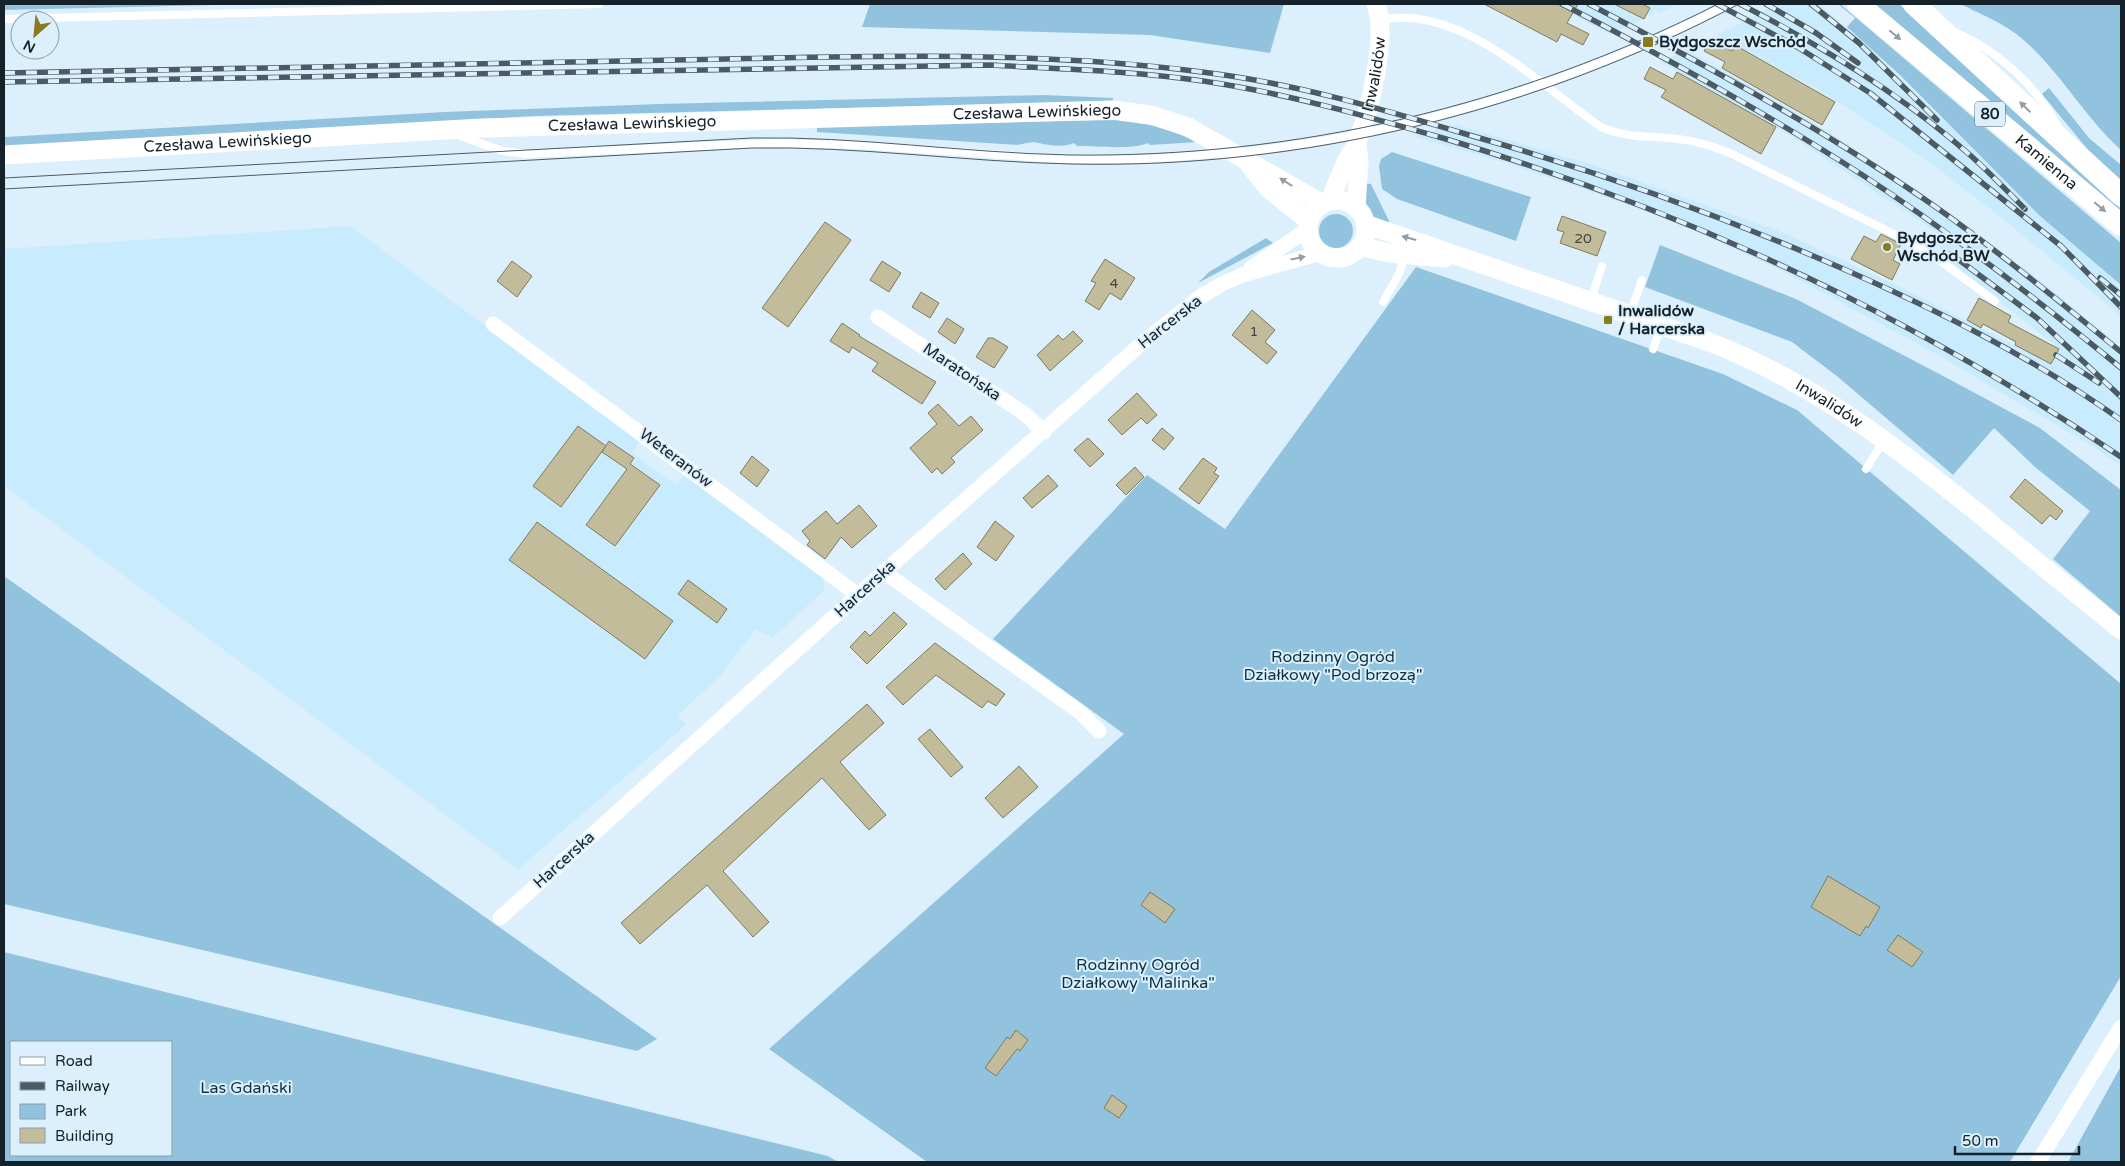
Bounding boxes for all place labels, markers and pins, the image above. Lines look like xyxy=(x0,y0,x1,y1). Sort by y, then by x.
place label: Bydgoszcz Wschód xyxy=(1659,32,1806,52)
marker: Bydgoszcz Wschód xyxy=(1641,35,1655,49)
place label: Bydgoszcz Wschód BW xyxy=(1897,228,1991,266)
marker: Bydgoszcz Wschód BW xyxy=(1881,241,1893,253)
place label: Inwalidów / Harcerska xyxy=(1618,301,1705,339)
marker: Inwalidów / Harcerska xyxy=(1602,314,1614,326)

